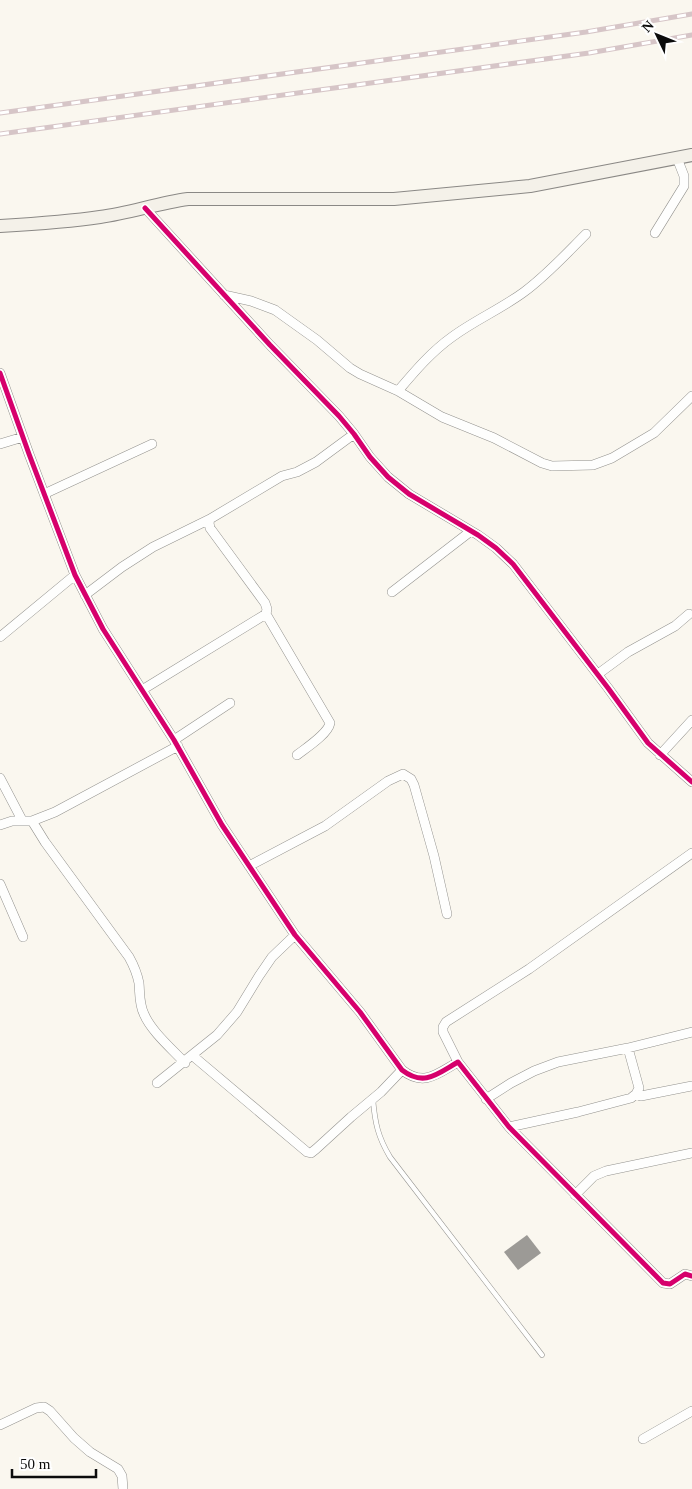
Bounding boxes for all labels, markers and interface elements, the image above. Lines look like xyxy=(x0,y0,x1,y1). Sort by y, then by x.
north arrow xyxy=(632,10,682,60)
text: N xyxy=(639,18,657,35)
scale bar xyxy=(12,1446,96,1478)
text: 50 m xyxy=(20,1456,51,1472)

